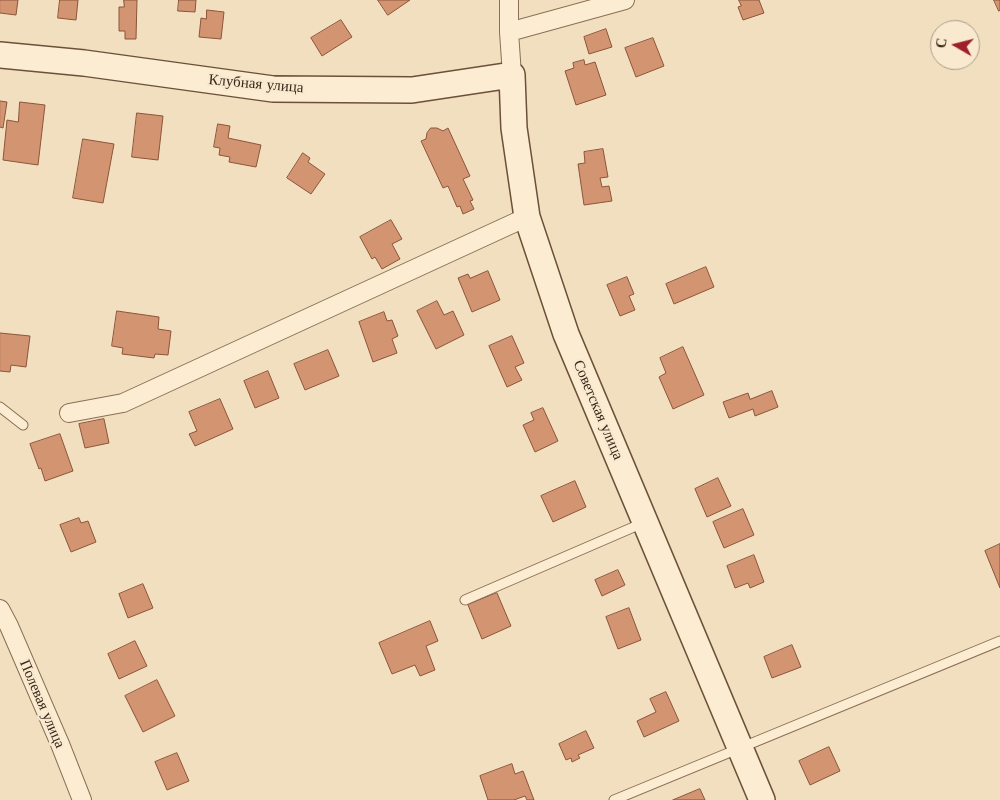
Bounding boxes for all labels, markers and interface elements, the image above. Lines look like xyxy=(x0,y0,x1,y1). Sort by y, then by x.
north arrow xyxy=(930,20,980,70)
text: С xyxy=(932,37,951,49)
street label: Клубная улица xyxy=(208,71,304,97)
street label: Советская улица xyxy=(569,357,627,463)
street label: Полевая улица xyxy=(15,657,69,751)

